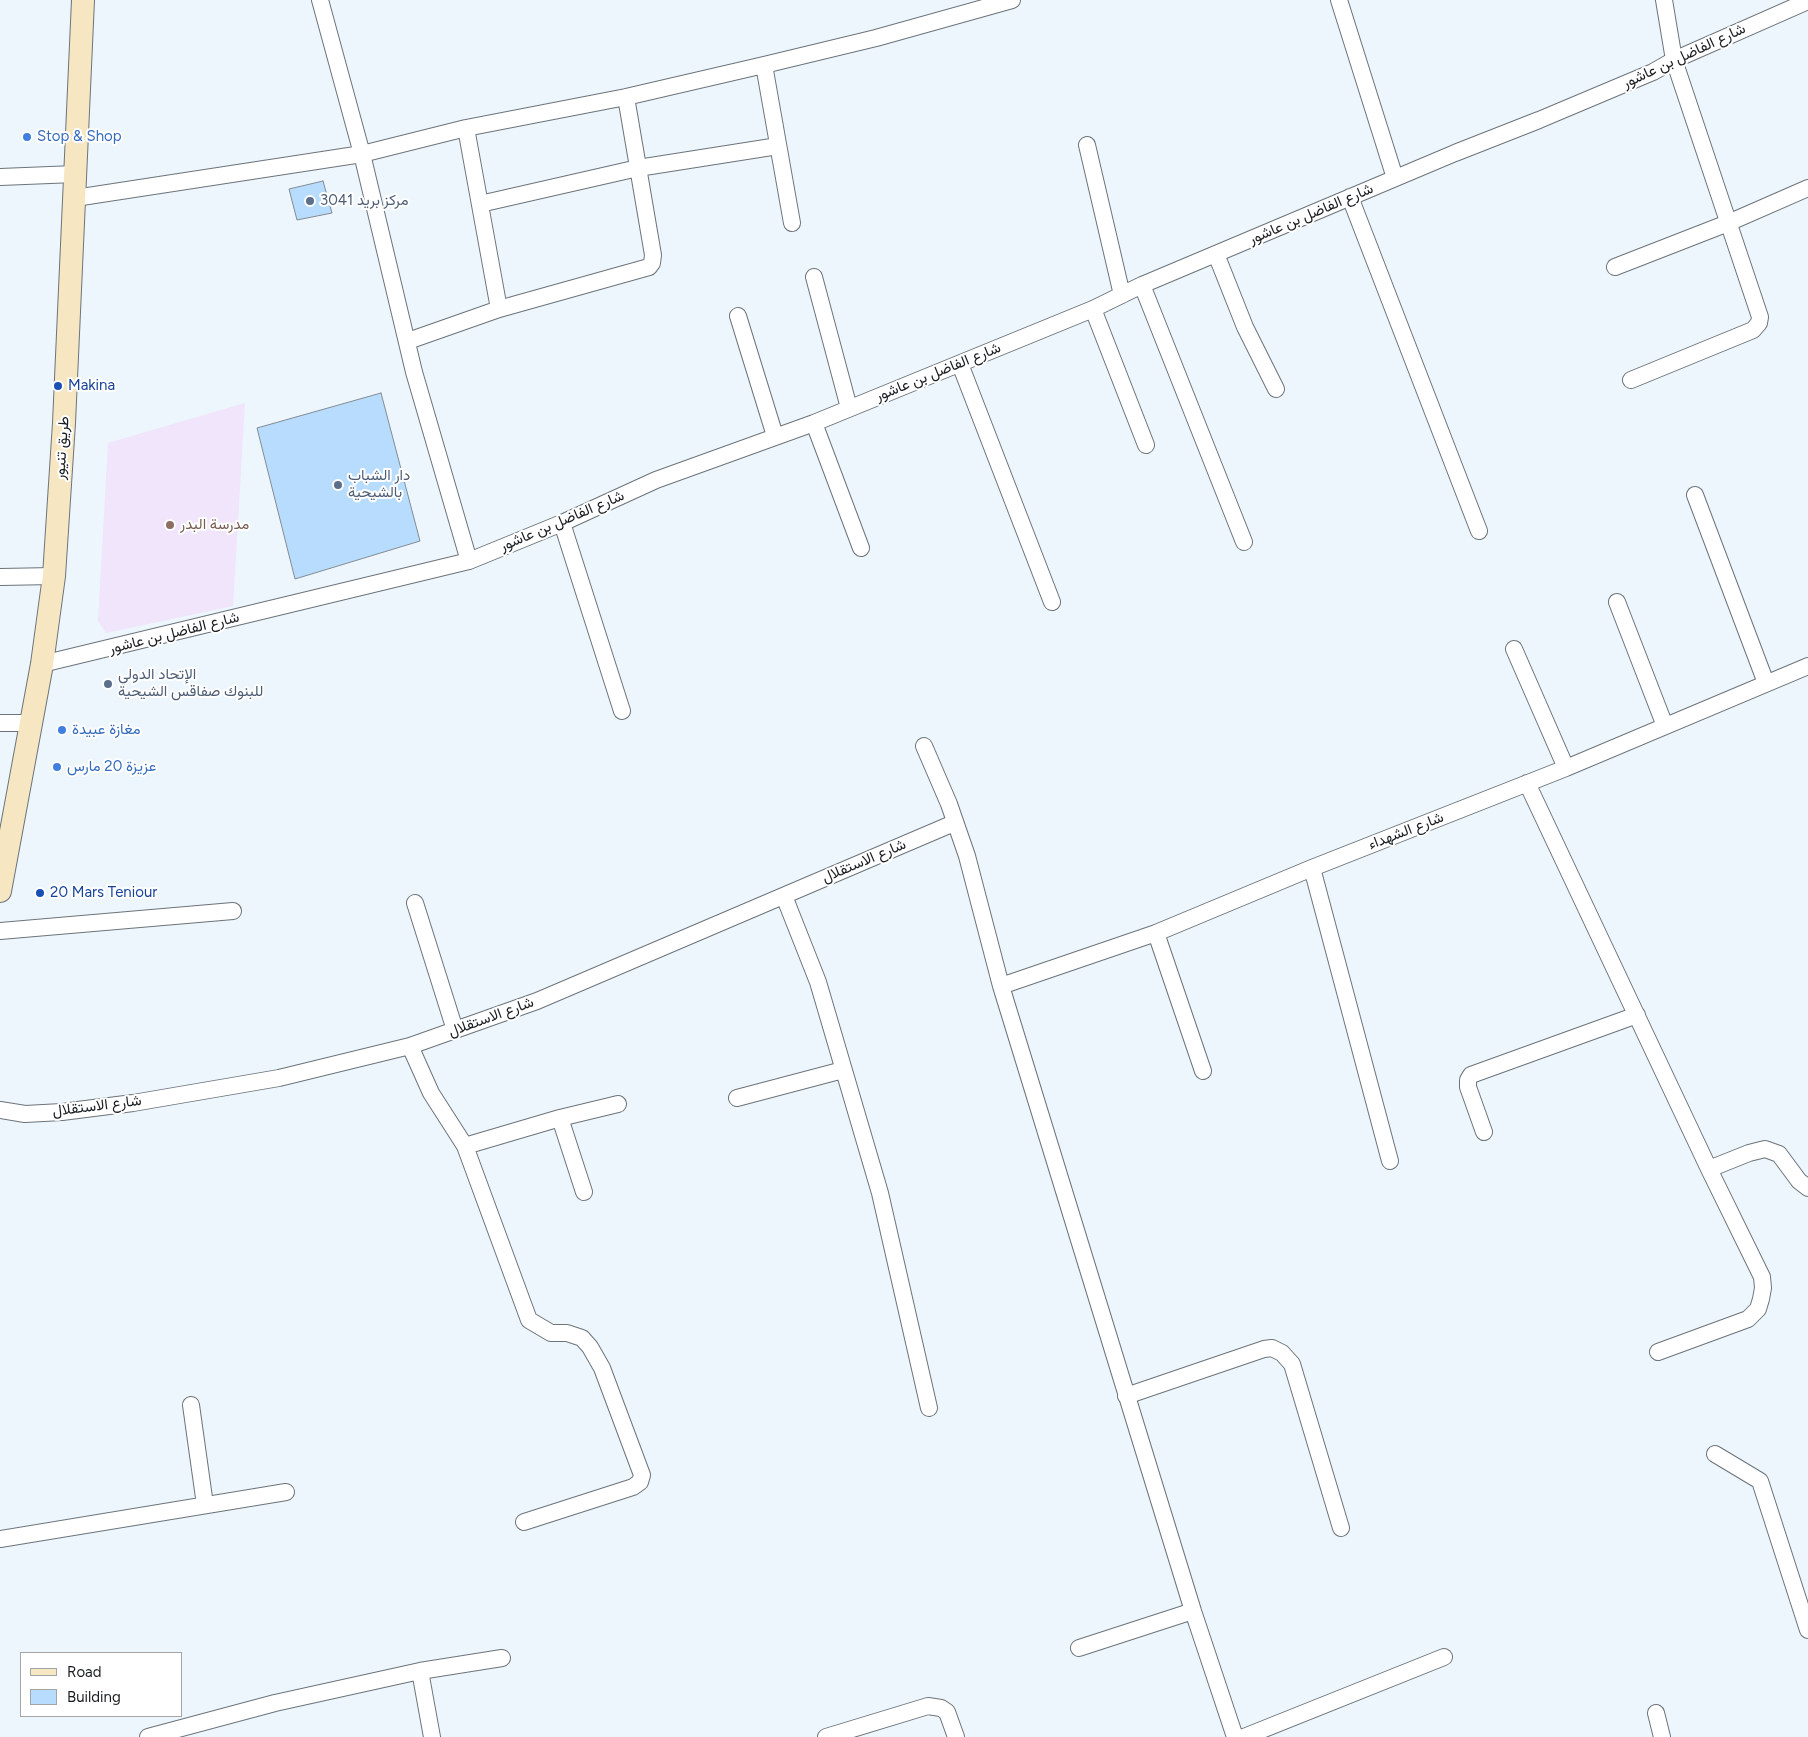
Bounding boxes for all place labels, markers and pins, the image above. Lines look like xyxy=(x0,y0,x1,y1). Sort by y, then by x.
place label: Stop & Shop xyxy=(37,128,122,146)
marker: Stop & Shop xyxy=(21,131,33,143)
place label: مركز بريد 3041 xyxy=(320,192,408,210)
marker: مركز بريد 3041 xyxy=(304,195,316,207)
place label: Makina xyxy=(68,377,115,395)
marker: Makina xyxy=(52,380,64,392)
place label: دار الشباب بالشيحية xyxy=(348,467,410,502)
marker: دار الشباب بالشيحية xyxy=(332,479,344,491)
place label: مدرسة البدر xyxy=(180,516,249,534)
marker: مدرسة البدر xyxy=(164,519,176,531)
place label: الإتحاد الدولي للبنوك صفاقس الشيحية xyxy=(118,666,263,701)
marker: الإتحاد الدولي للبنوك صفاقس الشيحية xyxy=(102,678,114,690)
place label: مغازة عبيدة xyxy=(72,721,141,739)
marker: مغازة عبيدة xyxy=(56,724,68,736)
place label: عزيزة 20 مارس xyxy=(67,758,156,776)
marker: عزيزة 20 مارس xyxy=(51,761,63,773)
place label: 20 Mars Teniour xyxy=(50,884,157,902)
marker: 20 Mars Teniour xyxy=(34,887,46,899)

